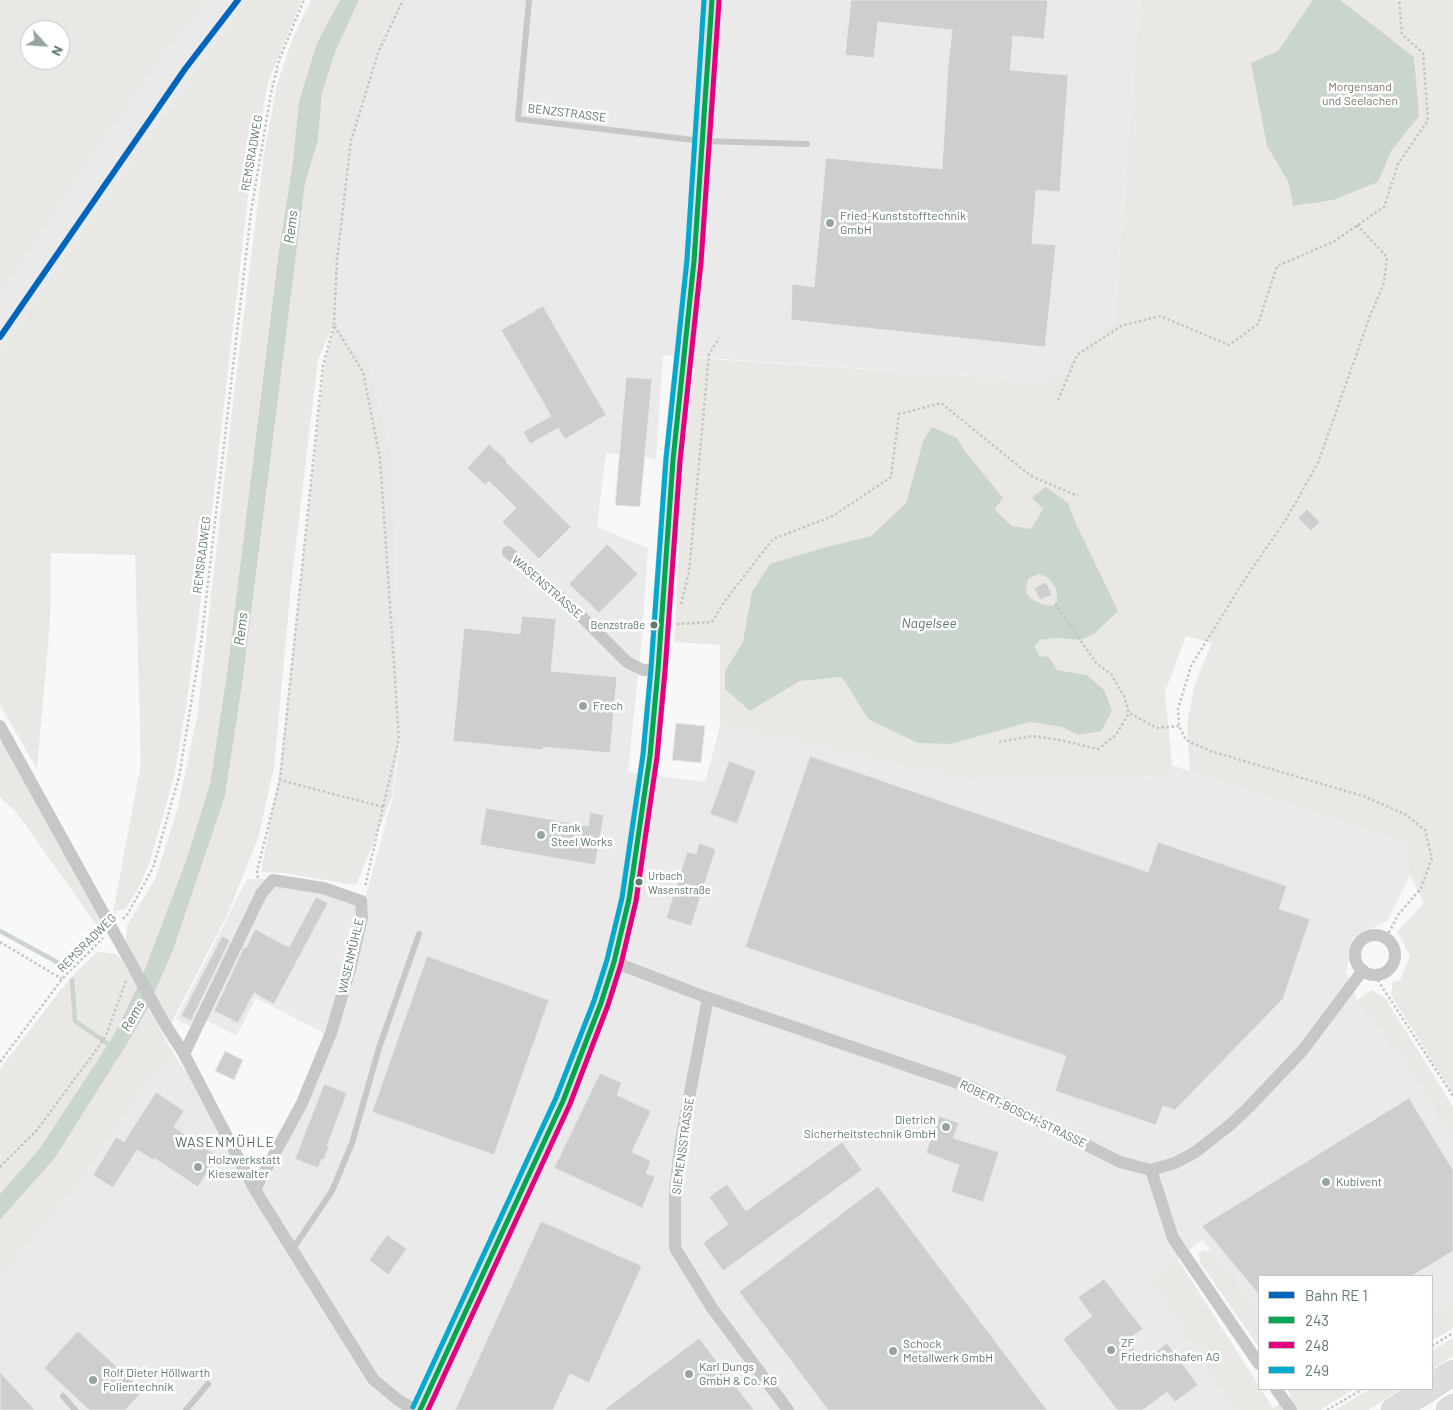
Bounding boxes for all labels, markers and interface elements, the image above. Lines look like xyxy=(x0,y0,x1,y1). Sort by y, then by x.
north arrow xyxy=(20,20,70,70)
text: N xyxy=(48,43,68,59)
park label: Morgensand und Seelachen xyxy=(1322,80,1398,108)
street label: BENZSTRASSE xyxy=(527,101,607,125)
street label: REMSRADWEG xyxy=(238,114,266,192)
water label: Rems xyxy=(281,209,301,245)
place label: Fried-Kunststofftechnik GmbH xyxy=(840,209,966,237)
marker: Fried-Kunststofftechnik GmbH xyxy=(824,217,836,229)
street label: REMSRADWEG xyxy=(190,516,214,594)
street label: WASENSTRASSE xyxy=(509,553,585,621)
water label: Rems xyxy=(231,611,251,647)
water label: Nagelsee xyxy=(901,615,957,631)
place label: Benzstraße xyxy=(591,618,645,632)
marker: Benzstraße xyxy=(649,620,659,630)
place label: Frech xyxy=(593,699,623,713)
marker: Frech xyxy=(577,700,589,712)
place label: Frank Steel Works xyxy=(551,821,613,849)
marker: Frank Steel Works xyxy=(535,829,547,841)
place label: Urbach Wasenstraße xyxy=(648,869,711,895)
marker: Urbach Wasenstraße xyxy=(634,877,644,887)
street label: REMSRADWEG xyxy=(55,911,119,975)
street label: WASENMÜHLE xyxy=(335,917,367,995)
water label: Rems xyxy=(118,997,148,1035)
street label: ROBERT-BOSCH-STRASSE xyxy=(957,1077,1089,1151)
street label: SIEMENSSTRASSE xyxy=(669,1097,697,1195)
place label: Dietrich Sicherheitstechnik GmbH xyxy=(804,1113,936,1141)
marker: Dietrich Sicherheitstechnik GmbH xyxy=(940,1121,952,1133)
district label: WASENMÜHLE xyxy=(174,1134,276,1150)
place label: Holzwerkstatt Kiesewalter xyxy=(208,1153,281,1181)
marker: Holzwerkstatt Kiesewalter xyxy=(192,1161,204,1173)
place label: Kubivent xyxy=(1336,1175,1382,1189)
marker: Kubivent xyxy=(1320,1176,1332,1188)
legend xyxy=(1258,1275,1433,1390)
text: Bahn RE 1 xyxy=(1305,1286,1368,1304)
text: 243 xyxy=(1305,1311,1329,1329)
place label: ZF Friedrichshafen AG xyxy=(1121,1336,1220,1364)
text: 248 xyxy=(1305,1336,1329,1354)
place label: Schock Metallwerk GmbH xyxy=(903,1337,993,1365)
marker: ZF Friedrichshafen AG xyxy=(1105,1344,1117,1356)
marker: Schock Metallwerk GmbH xyxy=(887,1345,899,1357)
place label: Karl Dungs GmbH & Co. KG xyxy=(699,1360,777,1388)
text: 249 xyxy=(1305,1361,1329,1379)
place label: Rolf Dieter Höllwarth Folientechnik xyxy=(103,1366,210,1394)
marker: Karl Dungs GmbH & Co. KG xyxy=(683,1368,695,1380)
marker: Rolf Dieter Höllwarth Folientechnik xyxy=(87,1374,99,1386)

